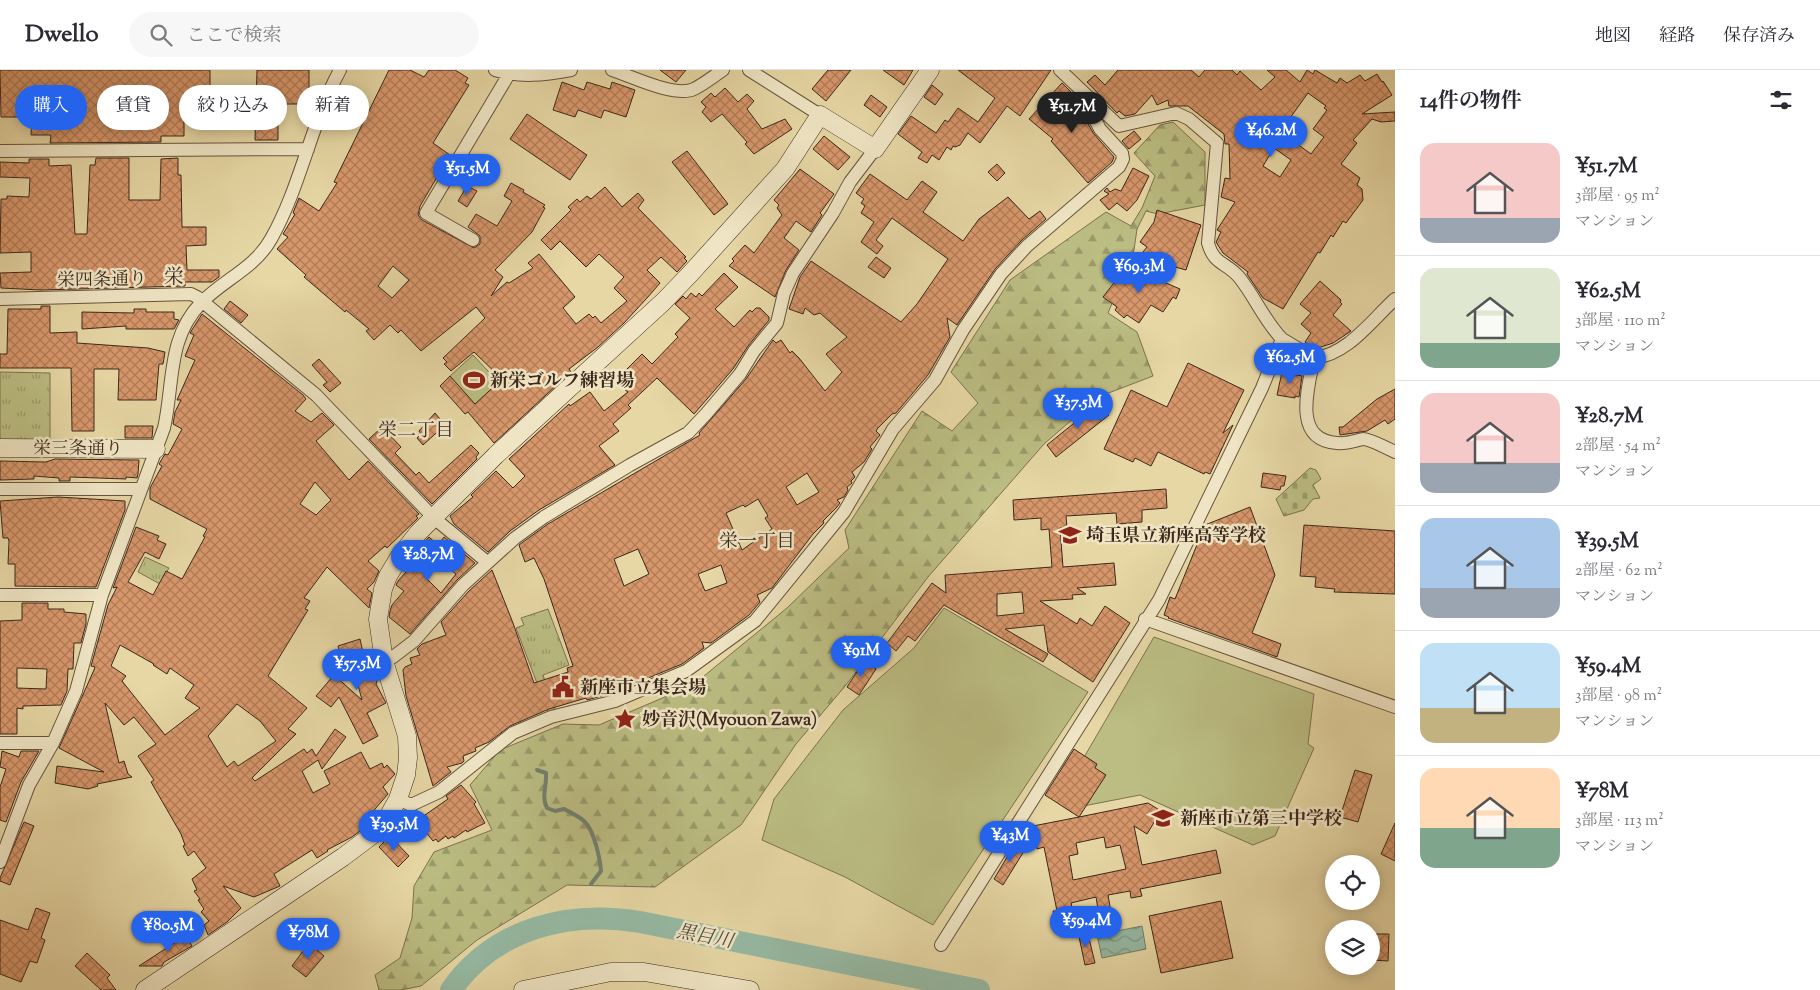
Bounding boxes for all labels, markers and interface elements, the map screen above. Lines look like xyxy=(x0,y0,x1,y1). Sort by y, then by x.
search box xyxy=(129,12,479,57)
text: Dwello xyxy=(25,18,99,52)
icon: search xyxy=(147,21,175,49)
text: ここで検索 xyxy=(187,23,282,50)
text: 地図 xyxy=(1595,24,1631,50)
text: 経路 xyxy=(1659,24,1695,50)
text: 保存済み xyxy=(1723,24,1795,50)
chip: 購入 xyxy=(15,85,87,130)
chip: 賃貸 xyxy=(97,85,169,130)
chip: 絞り込み xyxy=(179,85,287,130)
chip: 新着 xyxy=(297,85,369,130)
icon: filters xyxy=(1767,86,1795,114)
text: 14件の物件 xyxy=(1420,87,1522,117)
pin: ¥51.7M xyxy=(1031,92,1113,134)
text: ¥51.7M xyxy=(1048,96,1096,119)
pin: ¥46.2M xyxy=(1230,116,1312,158)
text: ¥46.2M xyxy=(1245,120,1297,143)
text: ¥51.7M xyxy=(1575,152,1638,182)
pin: ¥51.5M xyxy=(426,154,508,196)
text: ¥51.5M xyxy=(444,158,490,181)
icon: home xyxy=(1460,163,1520,223)
text: 3部屋 · 95 m² xyxy=(1575,185,1660,208)
text: マンション xyxy=(1575,211,1654,234)
pin: ¥69.3M xyxy=(1098,252,1180,294)
text: ¥69.3M xyxy=(1113,256,1165,279)
district label: 栄 xyxy=(164,264,184,293)
street label: 栄四条通り xyxy=(57,267,147,295)
text: ¥62.5M xyxy=(1575,277,1641,307)
icon: home xyxy=(1460,288,1520,348)
text: 3部屋 · 110 m² xyxy=(1575,310,1666,333)
text: マンション xyxy=(1575,336,1654,359)
pin: ¥62.5M xyxy=(1249,342,1331,385)
text: ¥62.5M xyxy=(1265,347,1315,370)
sports icon: 新栄ゴルフ練習場 xyxy=(461,367,487,393)
place label: 新栄ゴルフ練習場 xyxy=(490,369,634,395)
pin: ¥37.5M xyxy=(1037,388,1119,430)
text: ¥37.5M xyxy=(1054,392,1102,415)
text: ¥28.7M xyxy=(1575,402,1643,432)
icon: home xyxy=(1460,413,1520,473)
district label: 栄二丁目 xyxy=(378,418,454,445)
text: 2部屋 · 54 m² xyxy=(1575,435,1661,458)
street label: 栄三条通り xyxy=(33,437,123,463)
text: マンション xyxy=(1575,461,1654,484)
school or university icon: 埼玉県立新座高等学校 xyxy=(1057,522,1083,548)
place label: 埼玉県立新座高等学校 xyxy=(1086,524,1266,550)
text: ¥39.5M xyxy=(1575,527,1639,557)
district label: 栄一丁目 xyxy=(719,529,795,556)
icon: home xyxy=(1460,538,1520,598)
pin: ¥28.7M xyxy=(387,540,469,582)
text: ¥28.7M xyxy=(402,544,454,567)
text: 2部屋 · 62 m² xyxy=(1575,560,1663,583)
text: マンション xyxy=(1575,586,1654,609)
pin: ¥91M xyxy=(831,636,891,678)
text: ¥91M xyxy=(842,640,880,663)
pin: ¥57.5M xyxy=(316,648,398,691)
text: ¥59.4M xyxy=(1575,652,1641,682)
text: ¥57.5M xyxy=(333,653,381,676)
icon: home xyxy=(1460,663,1520,723)
public building icon: 新座市立集会場 xyxy=(550,674,576,700)
place label: 新座市立集会場 xyxy=(580,676,706,702)
text: 3部屋 · 98 m² xyxy=(1575,685,1662,708)
place icon: 妙音沢(Myouon Zawa) xyxy=(612,706,638,732)
place label: 妙音沢(Myouon Zawa) xyxy=(642,708,817,734)
text: マンション xyxy=(1575,711,1654,734)
text: ¥78M xyxy=(1575,777,1629,807)
icon: home xyxy=(1460,788,1520,848)
school or university icon: 新座市立第三中学校 xyxy=(1150,805,1176,831)
place label: 新座市立第三中学校 xyxy=(1180,807,1342,833)
pin: ¥39.5M xyxy=(353,810,435,852)
text: 3部屋 · 113 m² xyxy=(1575,810,1664,833)
text: ¥39.5M xyxy=(370,814,418,837)
pin: ¥43M xyxy=(980,820,1040,863)
text: ¥43M xyxy=(991,825,1029,848)
text: マンション xyxy=(1575,836,1654,859)
map controls xyxy=(1325,855,1380,975)
button: locate xyxy=(1325,855,1380,910)
pin: ¥59.4M xyxy=(1045,906,1127,948)
pin: ¥80.5M xyxy=(127,910,209,953)
text: ¥59.4M xyxy=(1061,910,1111,933)
text: ¥80.5M xyxy=(142,915,194,938)
pin: ¥78M xyxy=(278,918,338,960)
water label: 黒目川 xyxy=(674,919,737,957)
button: layers xyxy=(1325,920,1380,975)
text: ¥78M xyxy=(288,922,328,945)

